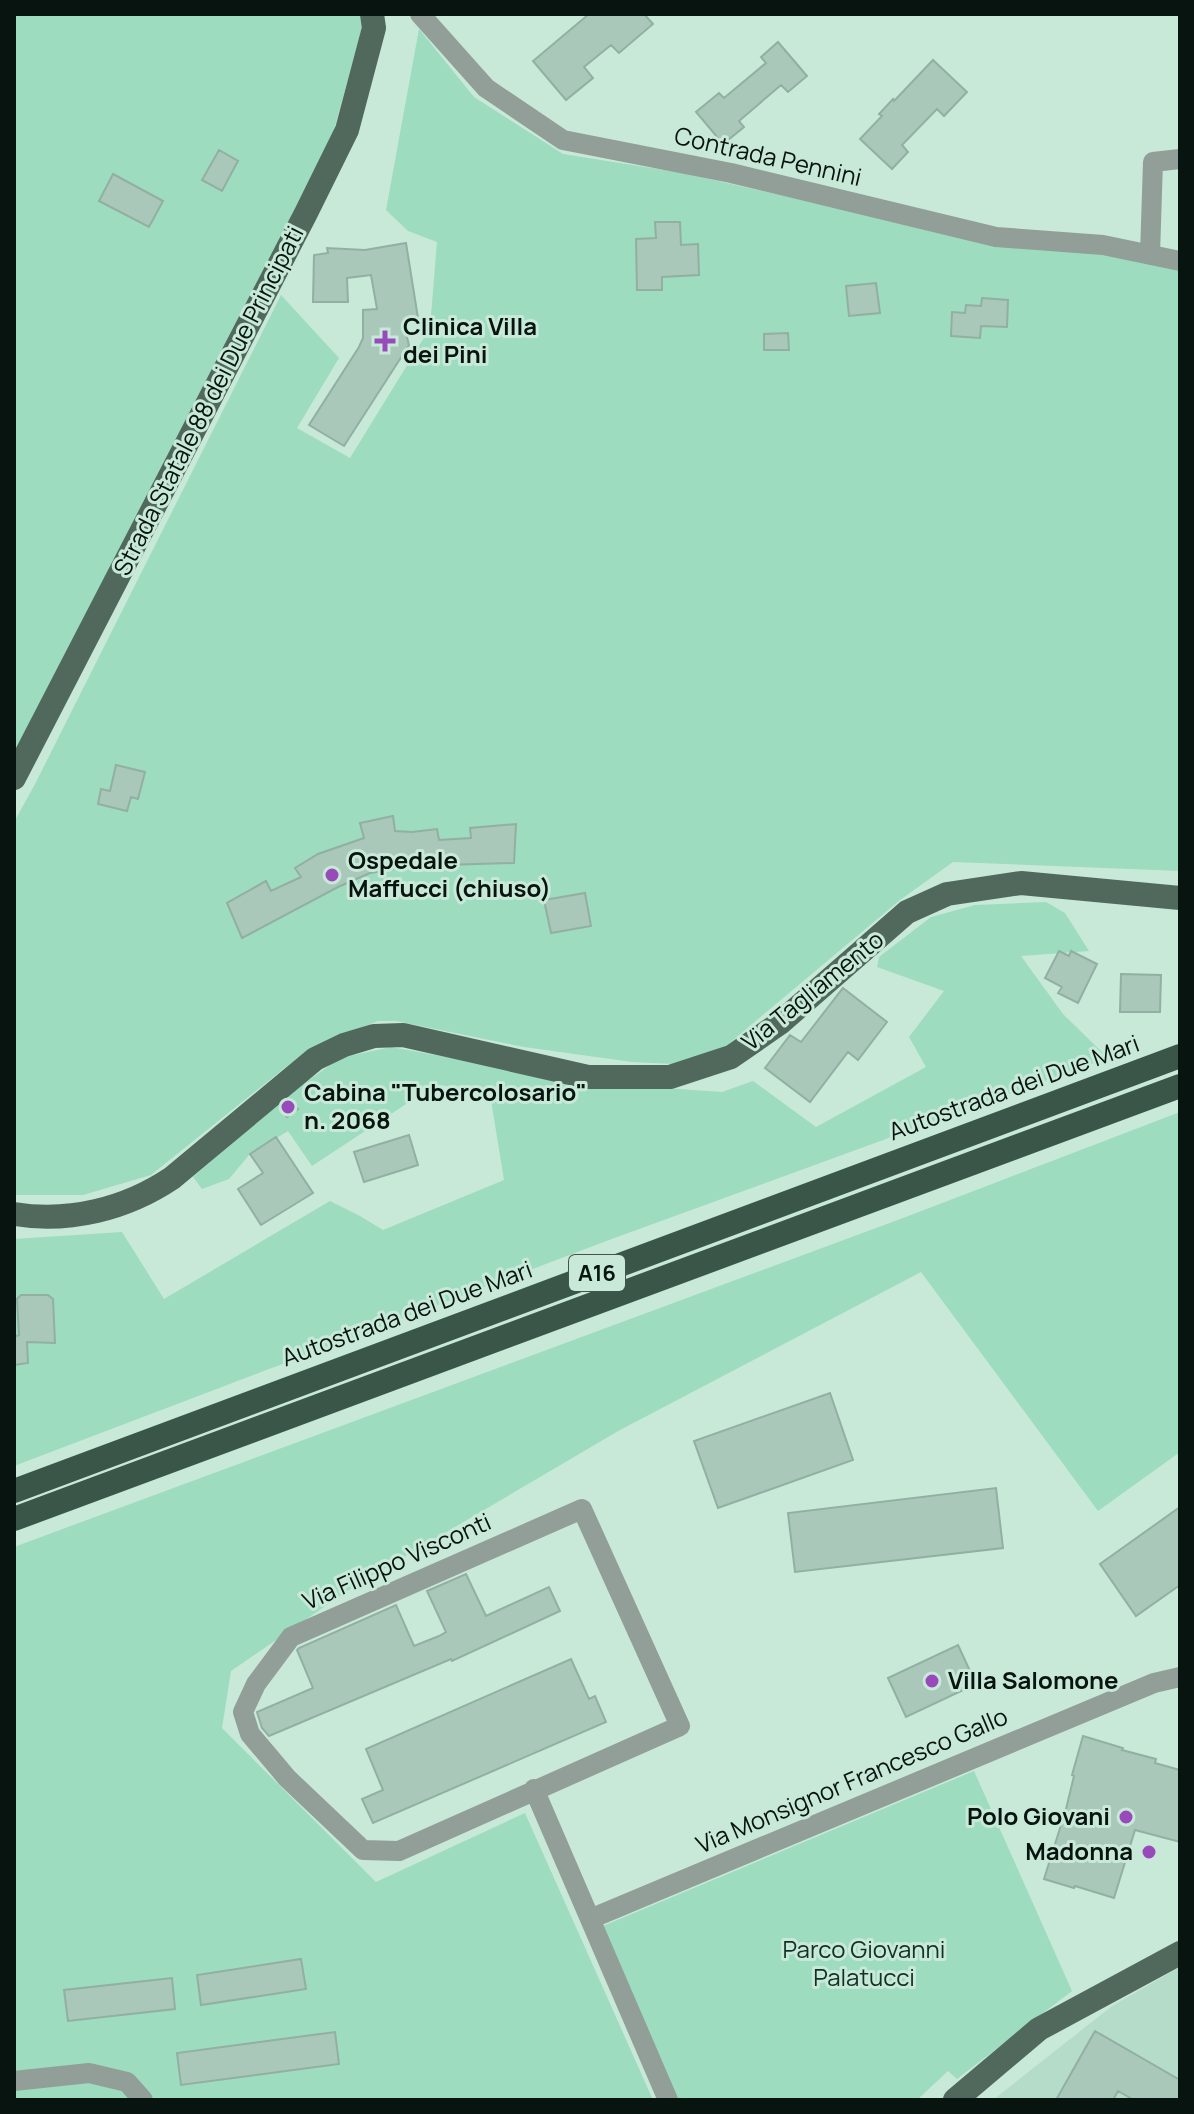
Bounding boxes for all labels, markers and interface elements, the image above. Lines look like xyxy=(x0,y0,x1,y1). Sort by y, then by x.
street label: Contrada Pennini xyxy=(671,118,865,193)
street label: Strada Statale 88 dei Due Principati xyxy=(105,220,310,581)
place label: Clinica Villa dei Pini xyxy=(403,309,537,370)
marker: Clinica Villa dei Pini xyxy=(374,330,396,352)
place label: Ospedale Maffucci (chiuso) xyxy=(348,843,551,904)
marker: Ospedale Maffucci (chiuso) xyxy=(323,866,341,884)
street label: Via Tagliamento xyxy=(734,922,890,1057)
street label: Autostrada dei Due Mari xyxy=(884,1026,1143,1147)
place label: Cabina "Tubercolosario" n. 2068 xyxy=(304,1075,587,1136)
marker: Cabina "Tubercolosario" n. 2068 xyxy=(279,1098,297,1116)
street label: Autostrada dei Due Mari xyxy=(277,1252,536,1373)
road number: A16 xyxy=(569,1255,625,1291)
street label: Via Filippo Visconti xyxy=(297,1504,496,1617)
place label: Villa Salomone xyxy=(948,1663,1118,1696)
marker: Villa Salomone xyxy=(923,1672,941,1690)
street label: Via Monsignor Francesco Gallo xyxy=(691,1699,1012,1860)
place label: Polo Giovani xyxy=(967,1799,1110,1832)
marker: Polo Giovani xyxy=(1117,1808,1135,1826)
place label: Madonna xyxy=(1025,1834,1133,1867)
marker: Madonna xyxy=(1140,1843,1158,1861)
park label: Parco Giovanni Palatucci xyxy=(783,1932,945,1993)

